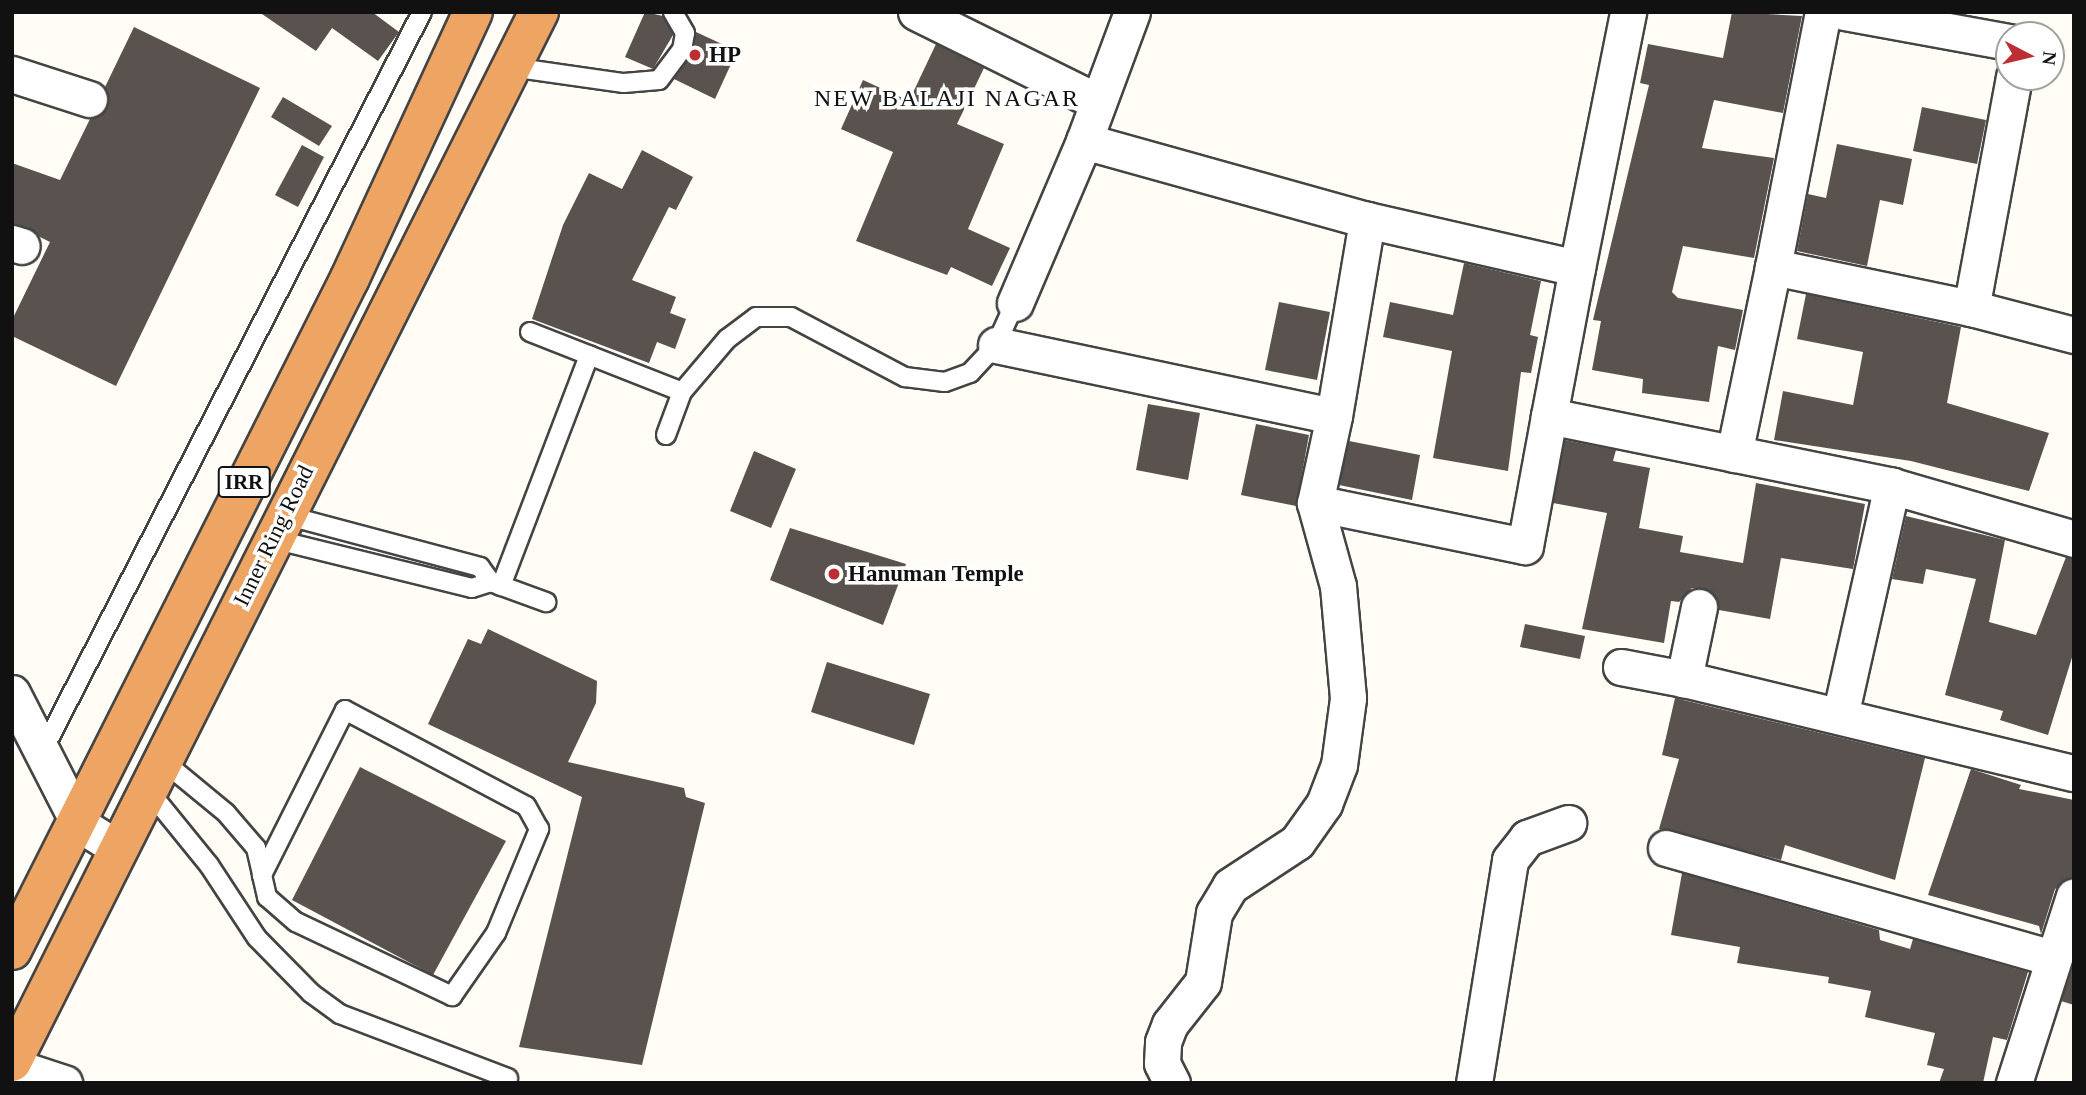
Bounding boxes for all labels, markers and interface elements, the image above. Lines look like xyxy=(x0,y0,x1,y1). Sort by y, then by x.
north arrow xyxy=(1995,21,2065,91)
place label: HP xyxy=(709,41,741,69)
marker: HP xyxy=(687,47,703,63)
text: N xyxy=(2038,50,2061,66)
district label: NEW BALAJI NAGAR xyxy=(816,85,1078,113)
street label: Inner Ring Road xyxy=(228,461,320,611)
road number: IRR xyxy=(216,464,272,500)
place label: Hanuman Temple xyxy=(848,560,1024,588)
marker: Hanuman Temple xyxy=(826,566,842,582)

